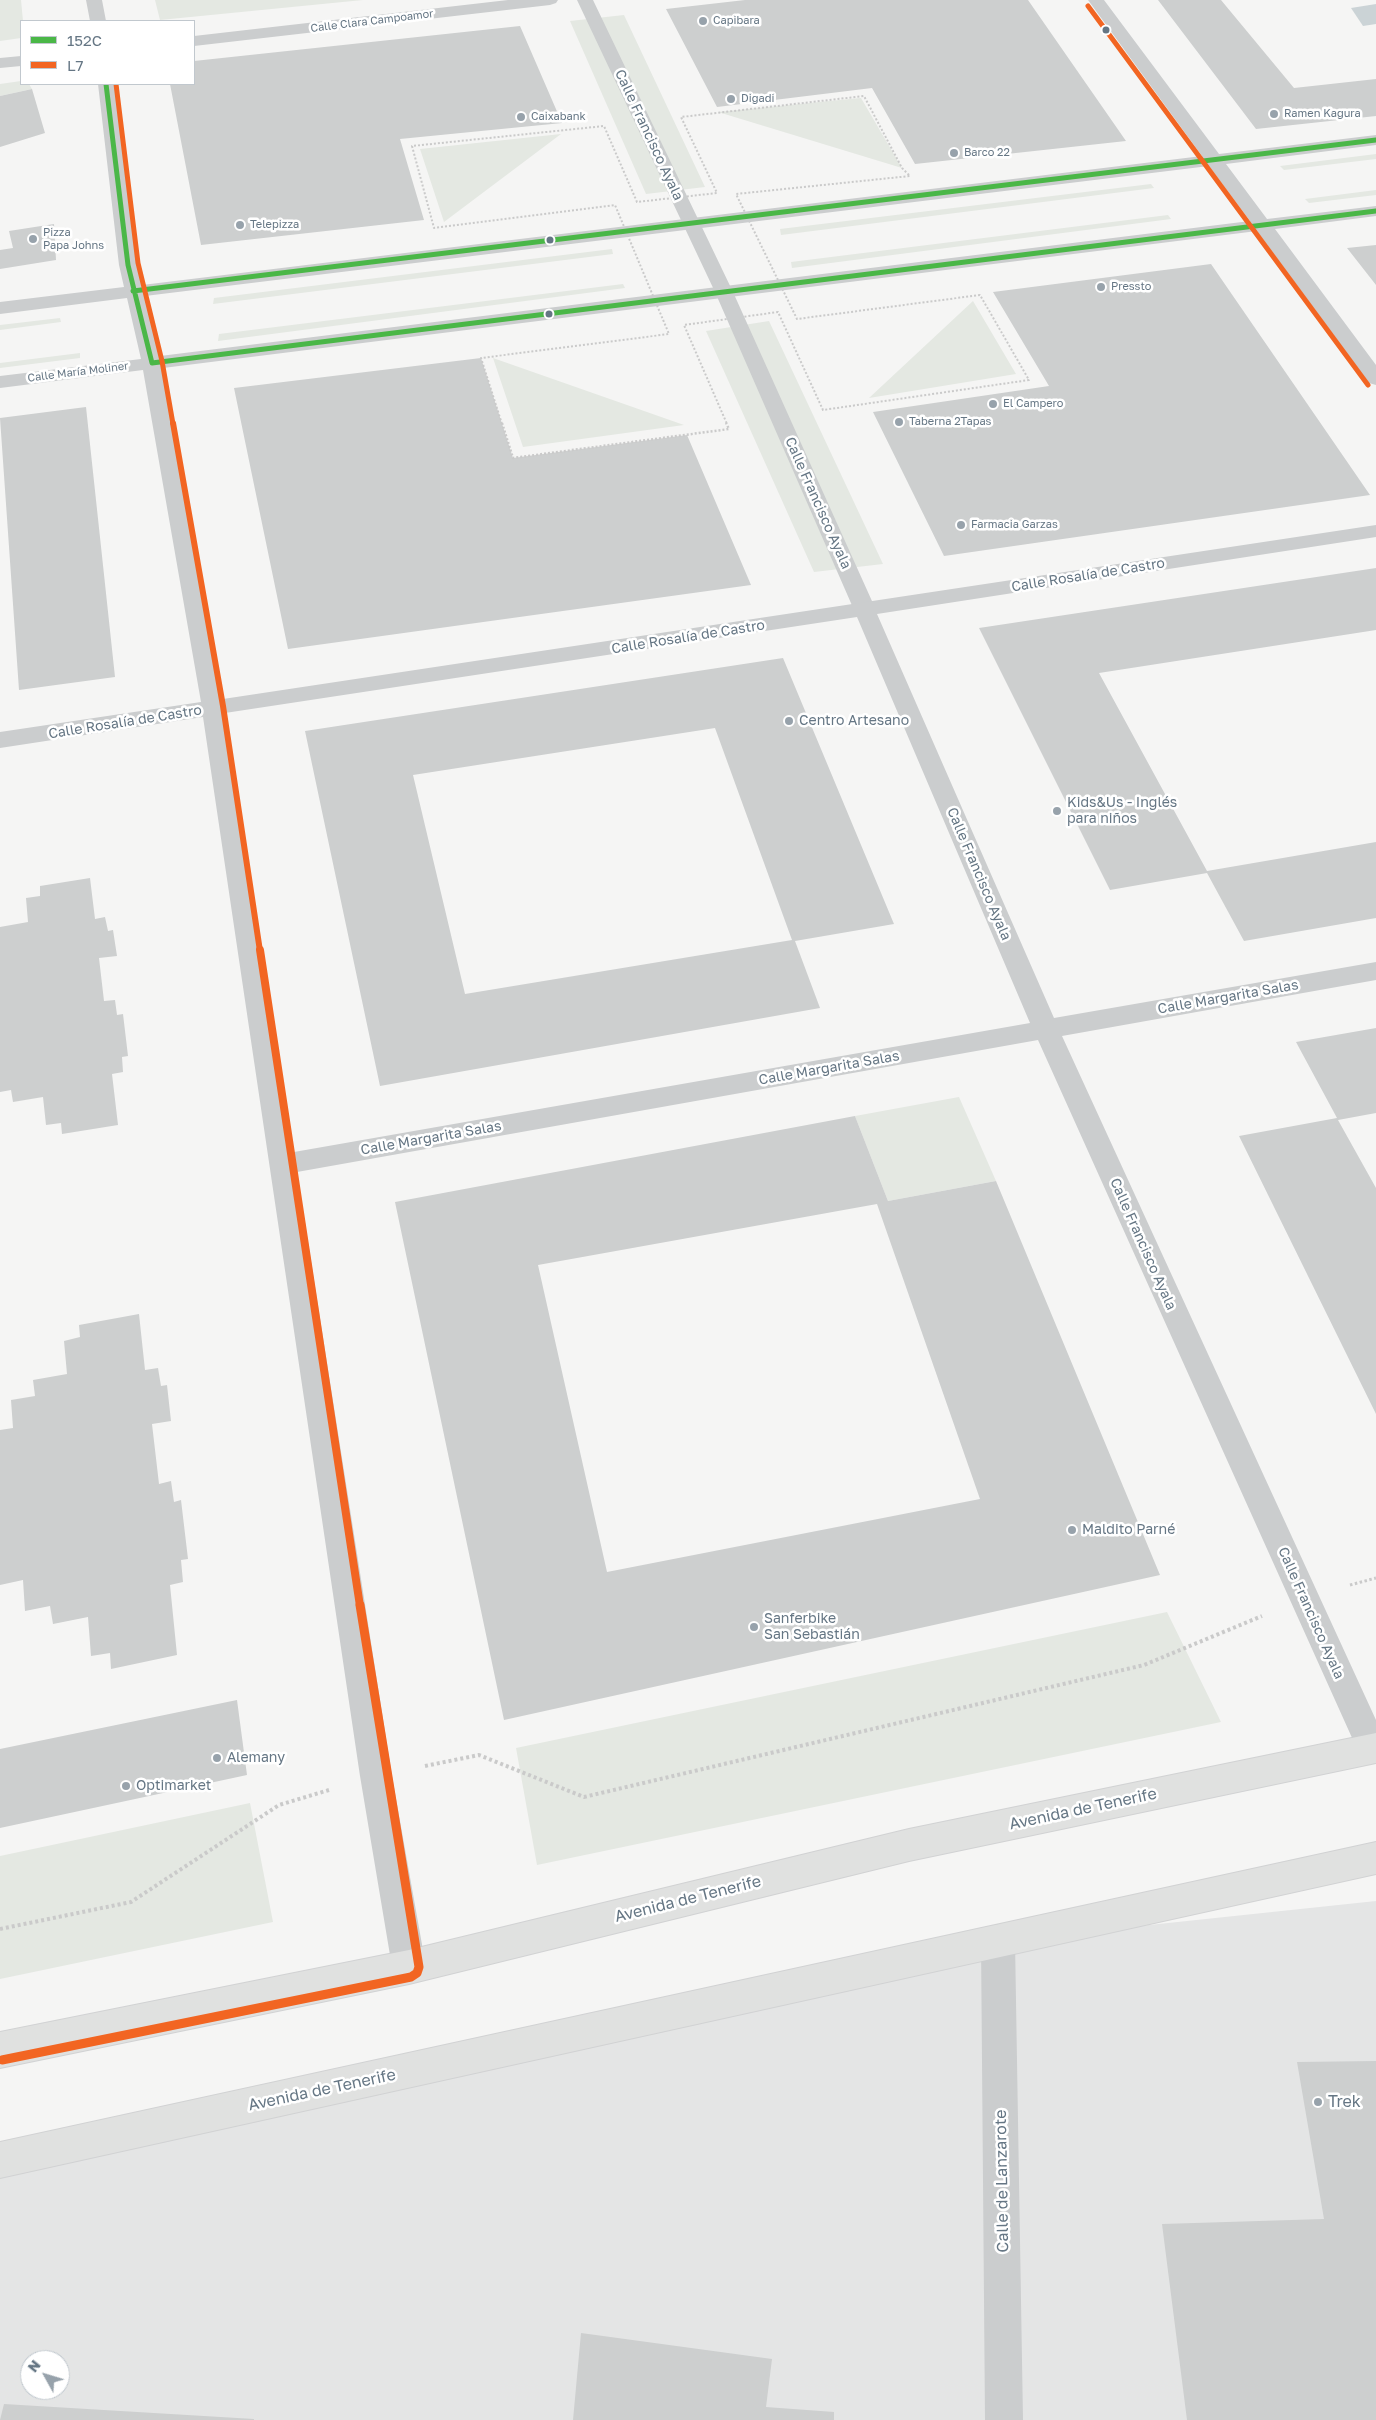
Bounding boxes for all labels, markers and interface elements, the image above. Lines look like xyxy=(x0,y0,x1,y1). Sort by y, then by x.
street label: Calle Clara Campoamor xyxy=(310,7,434,35)
place label: Capibara xyxy=(713,14,760,28)
marker: Capibara xyxy=(697,15,709,27)
legend xyxy=(20,20,195,85)
unlabelled marker xyxy=(1101,25,1111,35)
text: 152C xyxy=(67,31,102,49)
text: L7 xyxy=(67,56,84,74)
street label: Calle Francisco Ayala xyxy=(611,67,687,203)
place label: Digadi xyxy=(741,92,774,106)
marker: Digadi xyxy=(725,93,737,105)
place label: Ramen Kagura xyxy=(1284,107,1361,121)
marker: Ramen Kagura xyxy=(1268,108,1280,120)
place label: Caixabank xyxy=(531,110,586,124)
marker: Caixabank xyxy=(515,111,527,123)
place label: Barco 22 xyxy=(964,146,1010,160)
marker: Barco 22 xyxy=(948,147,960,159)
place label: Telepizza xyxy=(250,218,299,232)
marker: Telepizza xyxy=(234,219,246,231)
place label: Pizza Papa Johns xyxy=(43,226,104,252)
marker: Pizza Papa Johns xyxy=(27,233,39,245)
unlabelled marker xyxy=(545,235,555,245)
place label: Pressto xyxy=(1111,280,1151,294)
marker: Pressto xyxy=(1095,281,1107,293)
unlabelled marker xyxy=(544,309,554,319)
street label: Calle María Moliner xyxy=(27,359,129,385)
place label: El Campero xyxy=(1003,397,1063,411)
marker: El Campero xyxy=(987,398,999,410)
place label: Taberna 2Tapas xyxy=(909,415,991,429)
marker: Taberna 2Tapas xyxy=(893,416,905,428)
street label: Calle Francisco Ayala xyxy=(781,434,855,572)
place label: Farmacia Garzas xyxy=(971,518,1058,532)
marker: Farmacia Garzas xyxy=(955,519,967,531)
street label: Calle Rosalía de Castro xyxy=(1010,555,1166,595)
street label: Calle Rosalía de Castro xyxy=(610,617,766,657)
street label: Calle Rosalía de Castro xyxy=(47,702,203,742)
place label: Centro Artesano xyxy=(799,713,909,729)
marker: Centro Artesano xyxy=(783,715,795,727)
place label: Kids&Us - Inglés para niños xyxy=(1067,795,1177,828)
street label: Calle Francisco Ayala xyxy=(943,805,1015,943)
marker: Kids&Us - Inglés para niños xyxy=(1051,805,1063,817)
street label: Calle Margarita Salas xyxy=(1156,976,1300,1018)
street label: Calle Margarita Salas xyxy=(757,1047,901,1089)
street label: Calle Margarita Salas xyxy=(359,1117,503,1159)
street label: Calle Francisco Ayala xyxy=(1106,1175,1180,1313)
place label: Maldito Parné xyxy=(1082,1522,1175,1538)
marker: Maldito Parné xyxy=(1066,1524,1078,1536)
street label: Calle Francisco Ayala xyxy=(1274,1544,1348,1682)
place label: Sanferbike San Sebastián xyxy=(764,1611,860,1644)
marker: Sanferbike San Sebastián xyxy=(748,1621,760,1633)
place label: Alemany xyxy=(227,1750,285,1766)
marker: Alemany xyxy=(211,1752,223,1764)
place label: Optimarket xyxy=(136,1778,211,1794)
marker: Optimarket xyxy=(120,1780,132,1792)
street label: Avenida de Tenerife xyxy=(1008,1784,1158,1834)
street label: Avenida de Tenerife xyxy=(613,1872,763,1926)
street label: Avenida de Tenerife xyxy=(247,2065,397,2115)
place label: Trek xyxy=(1328,2092,1361,2112)
marker: Trek xyxy=(1312,2096,1324,2108)
street label: Calle de Lanzarote xyxy=(991,2109,1013,2253)
north arrow xyxy=(20,2350,70,2400)
text: N xyxy=(24,2356,44,2375)

